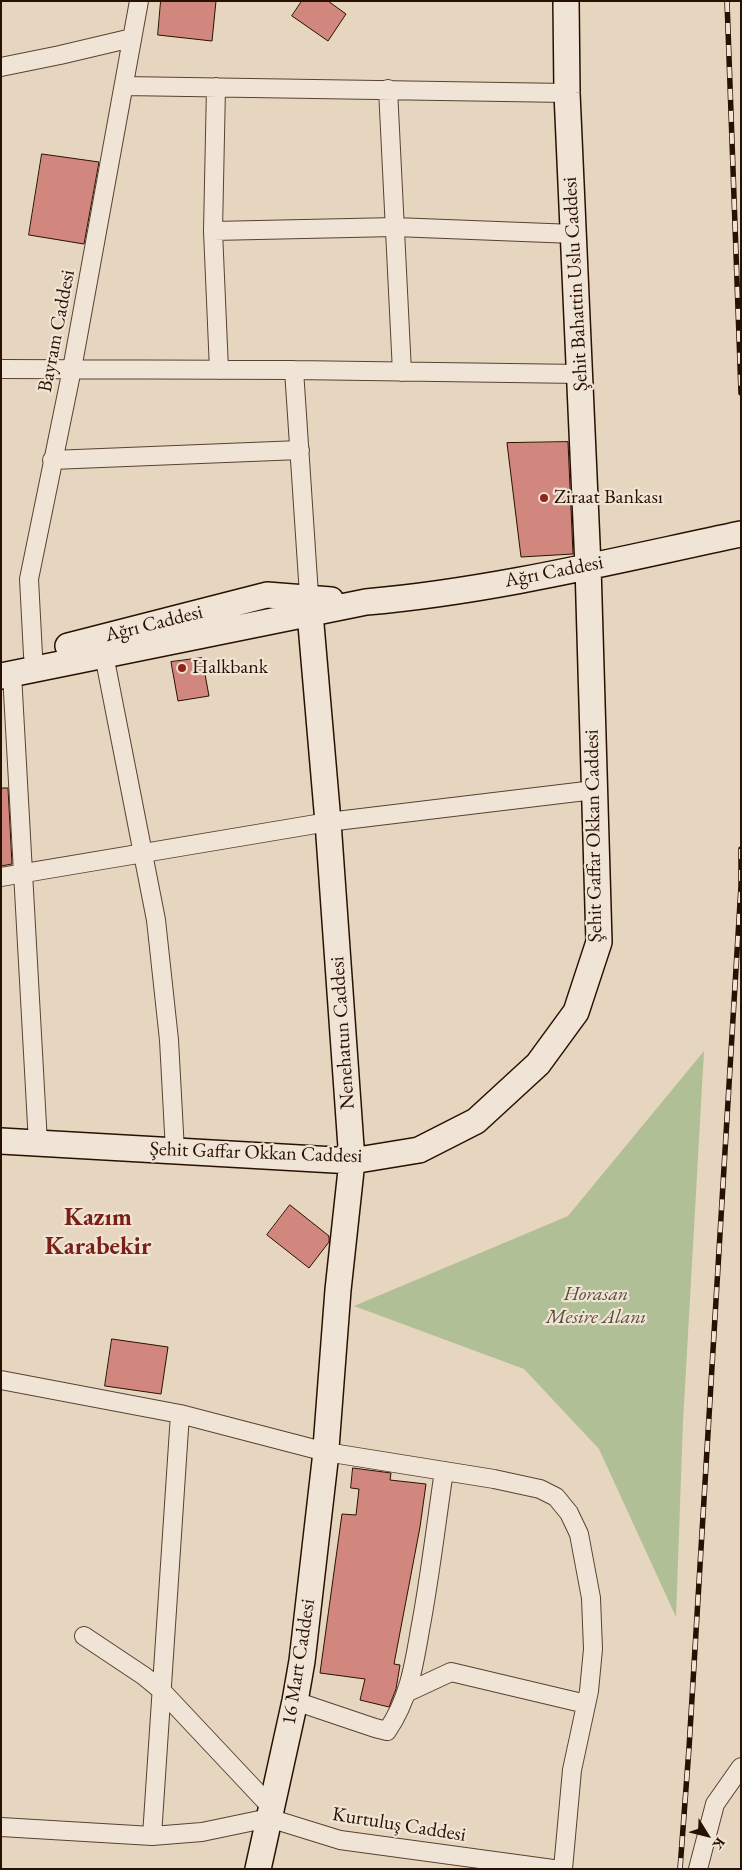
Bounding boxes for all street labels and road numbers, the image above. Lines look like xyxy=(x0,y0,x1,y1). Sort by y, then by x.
street label: Şehit Bahattin Uslu Caddesi xyxy=(558,176,594,392)
street label: Bayram Caddesi xyxy=(33,268,81,394)
street label: Ağrı Caddesi xyxy=(503,551,605,593)
street label: Ağrı Caddesi xyxy=(103,600,205,648)
street label: Şehit Gaffar Okkan Caddesi xyxy=(580,729,608,943)
street label: Nenehatun Caddesi xyxy=(326,956,360,1110)
street label: Şehit Gaffar Okkan Caddesi xyxy=(149,1137,363,1169)
street label: 16 Mart Caddesi xyxy=(277,1597,321,1727)
street label: Kurtuluş Caddesi xyxy=(330,1803,468,1847)

